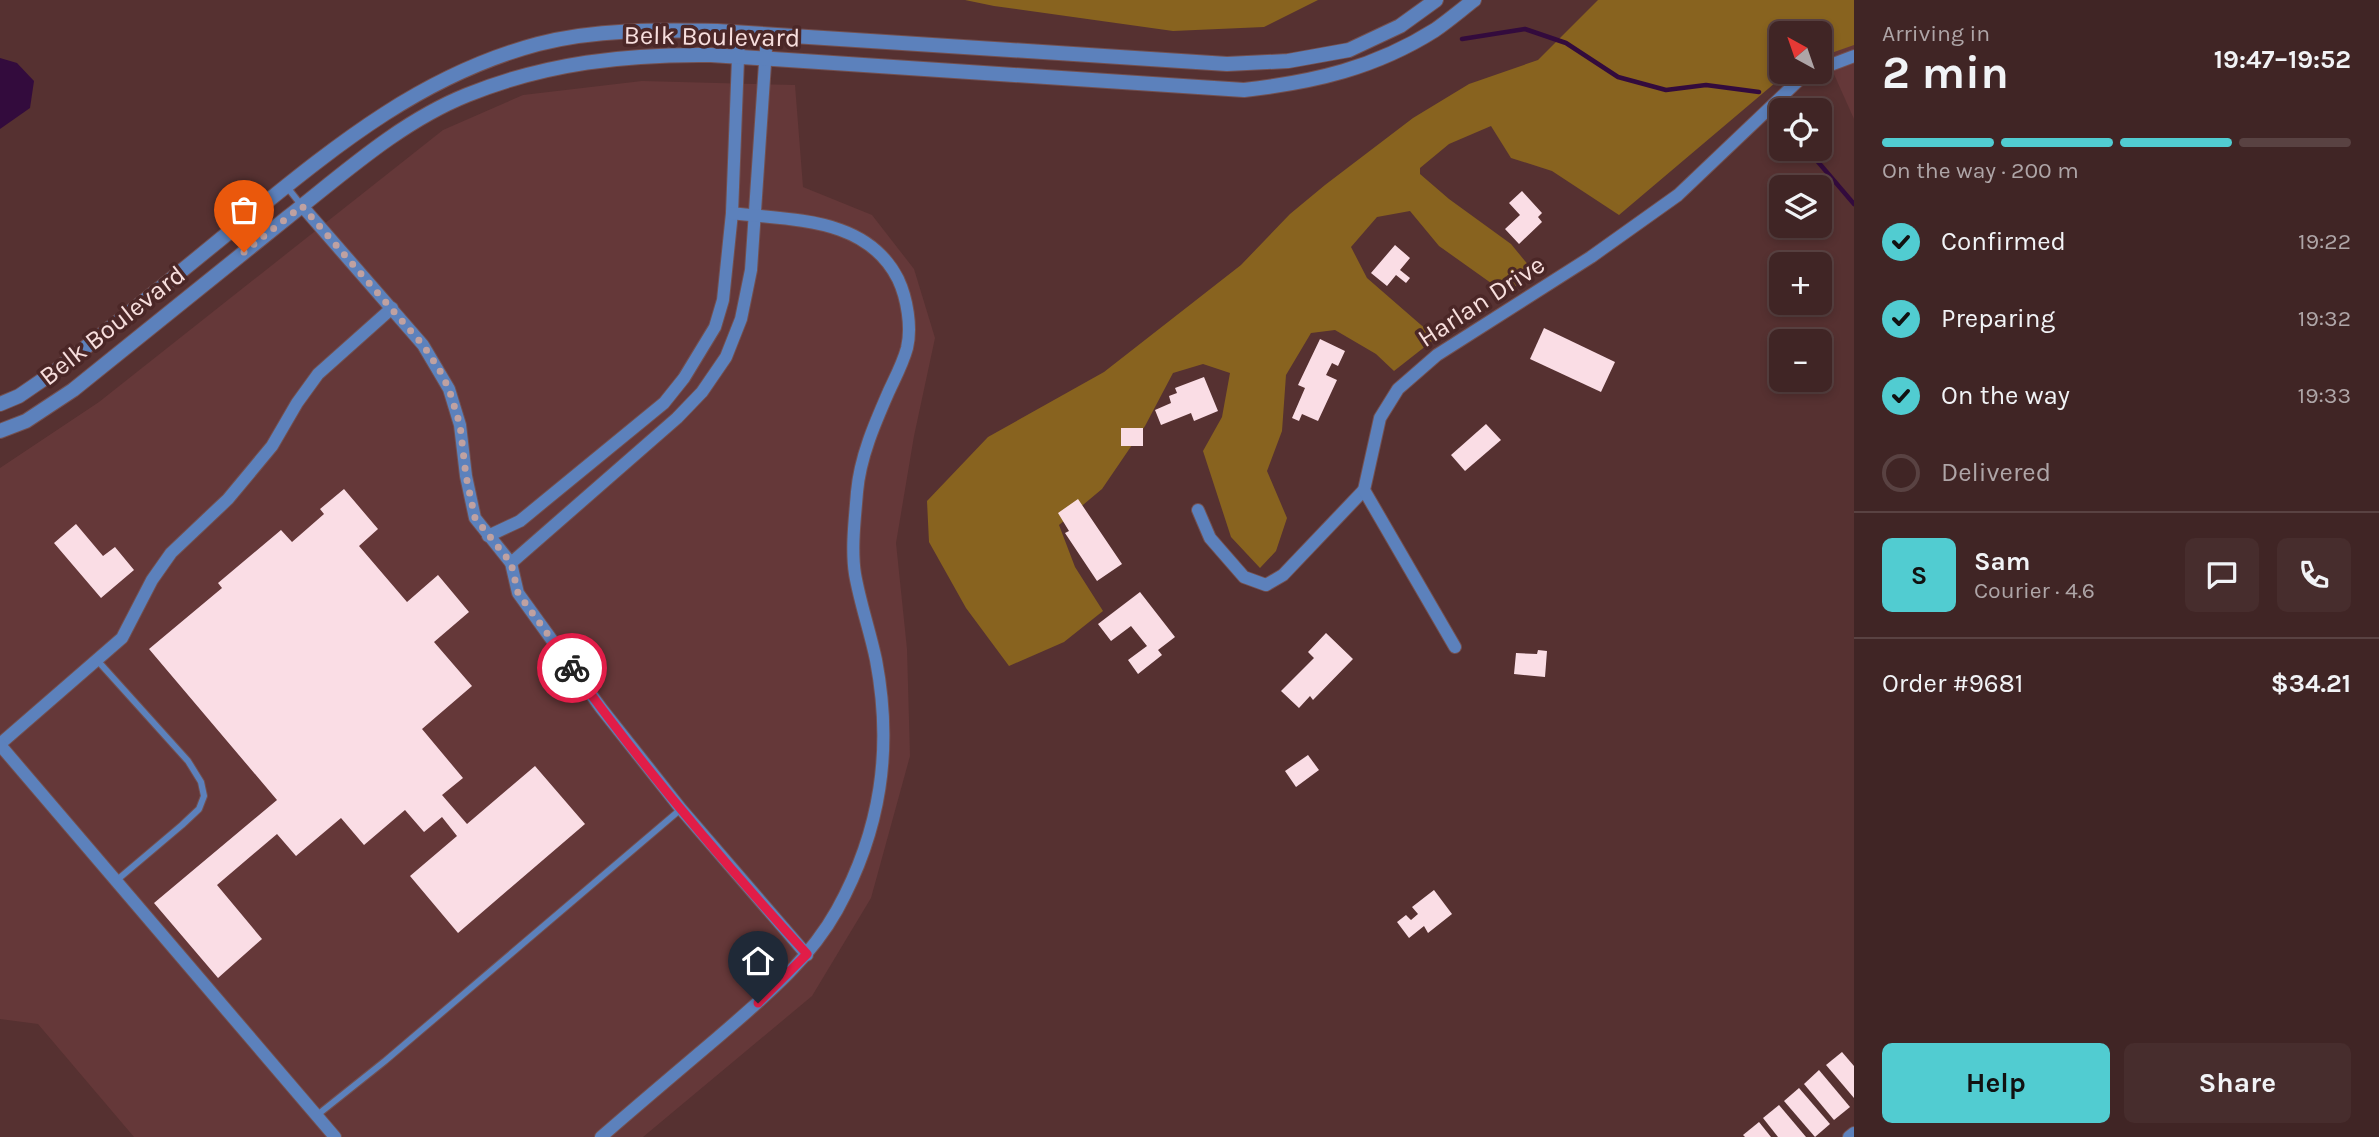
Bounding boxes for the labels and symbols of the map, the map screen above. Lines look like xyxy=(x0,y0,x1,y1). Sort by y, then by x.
street label: Belk Boulevard xyxy=(623,19,801,54)
north arrow xyxy=(1769,21,1832,84)
pin xyxy=(214,180,274,252)
street label: Harlan Drive xyxy=(1412,249,1551,354)
street label: Belk Boulevard xyxy=(33,259,191,392)
courier xyxy=(537,633,607,703)
pin xyxy=(728,931,788,1003)

